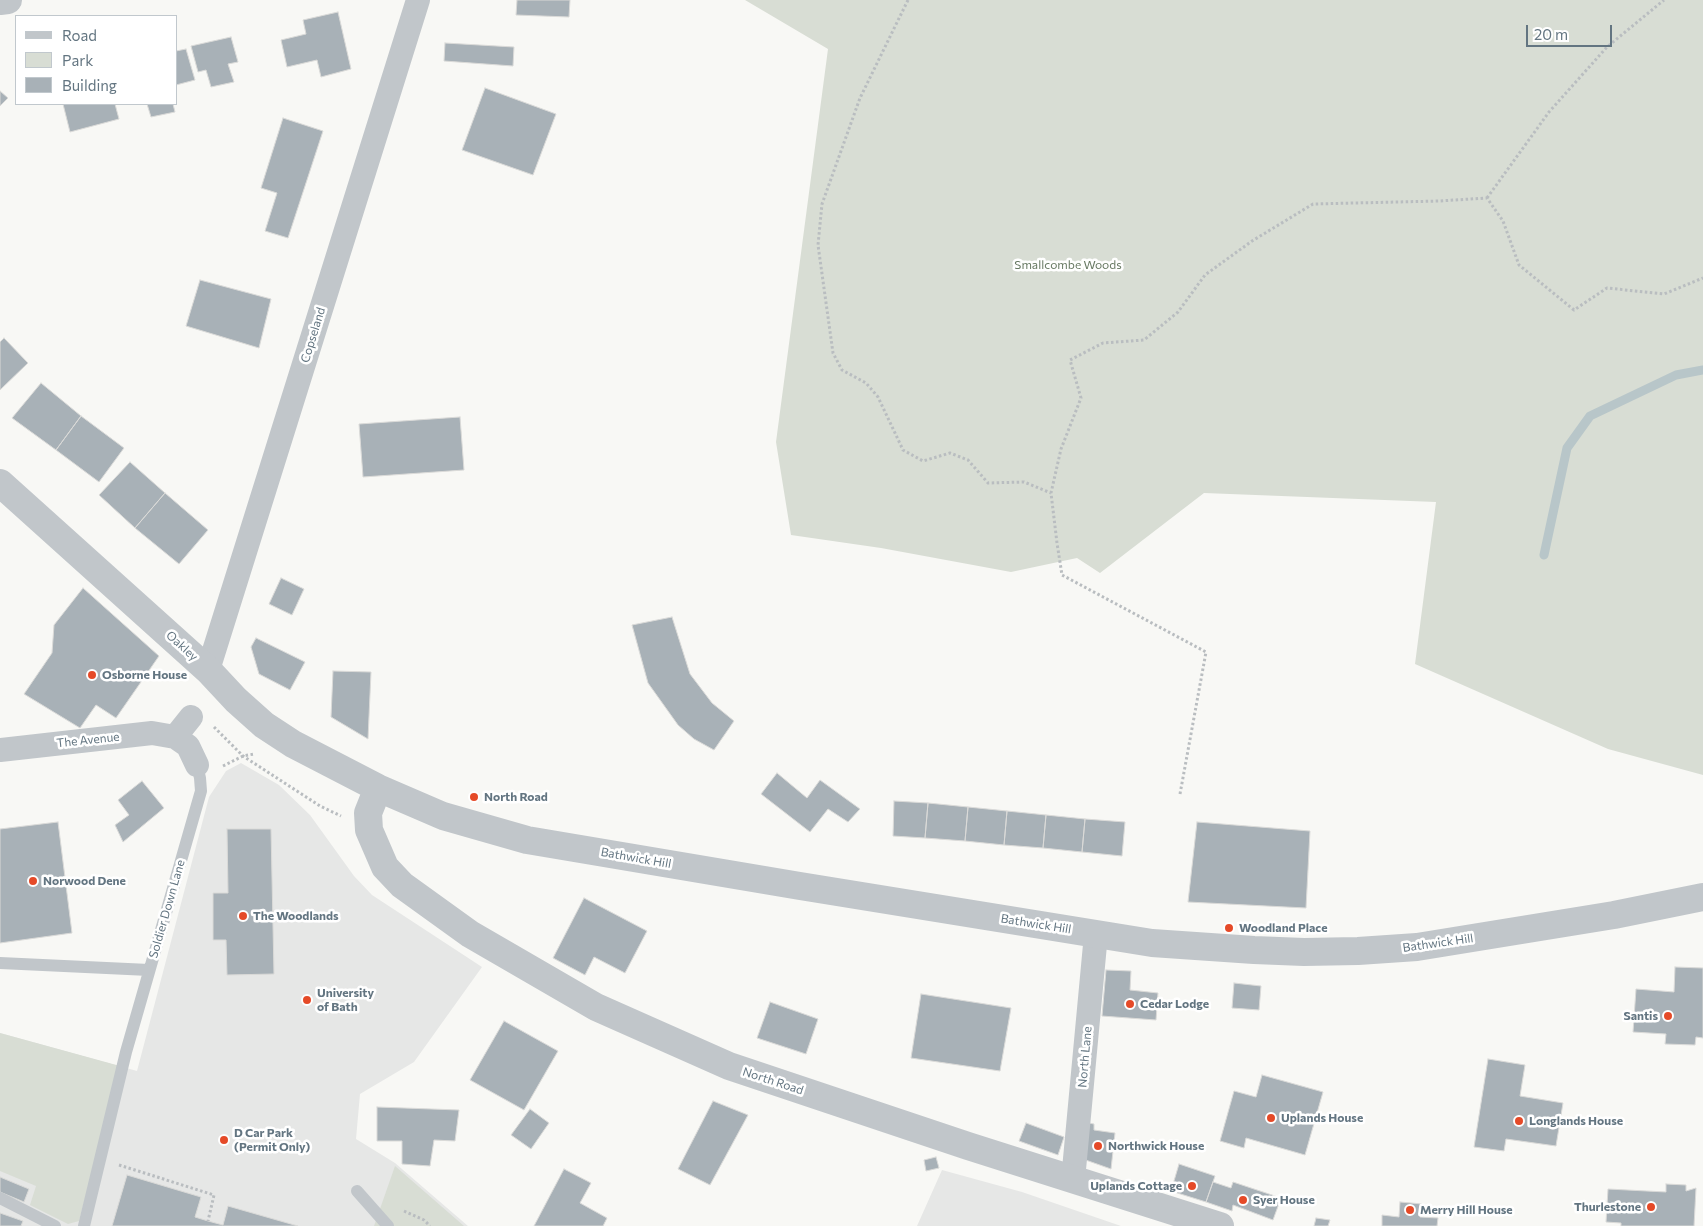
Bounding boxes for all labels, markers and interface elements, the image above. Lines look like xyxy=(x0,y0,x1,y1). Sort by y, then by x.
legend xyxy=(15,15,178,105)
scale bar xyxy=(1528,15,1614,47)
text: 20 m xyxy=(1534,25,1568,43)
text: Road xyxy=(62,26,97,44)
text: Park xyxy=(62,51,93,69)
text: Building xyxy=(62,76,117,94)
park label: Smallcombe Woods xyxy=(1014,258,1122,272)
street label: Copseland xyxy=(298,306,328,364)
street label: Oakley xyxy=(163,628,201,664)
place label: Osborne House xyxy=(102,668,187,682)
marker: Osborne House xyxy=(86,669,98,681)
street label: The Avenue xyxy=(56,730,120,750)
place label: North Road xyxy=(484,790,548,804)
marker: North Road xyxy=(468,791,480,803)
street label: Bathwick Hill xyxy=(600,845,672,871)
street label: Soldier Down Lane xyxy=(146,858,188,960)
place label: Norwood Dene xyxy=(43,874,126,888)
marker: Norwood Dene xyxy=(27,875,39,887)
place label: The Woodlands xyxy=(253,909,339,923)
marker: The Woodlands xyxy=(237,910,249,922)
street label: Bathwick Hill xyxy=(1000,911,1072,937)
place label: Woodland Place xyxy=(1239,921,1327,935)
marker: Woodland Place xyxy=(1223,922,1235,934)
street label: Bathwick Hill xyxy=(1402,931,1474,955)
place label: University of Bath xyxy=(317,986,374,1014)
marker: University of Bath xyxy=(301,994,313,1006)
place label: Cedar Lodge xyxy=(1140,997,1209,1011)
marker: Cedar Lodge xyxy=(1124,998,1136,1010)
place label: Santis xyxy=(1624,1009,1658,1023)
marker: Santis xyxy=(1662,1010,1674,1022)
street label: North Lane xyxy=(1075,1026,1095,1088)
street label: North Road xyxy=(741,1064,805,1098)
place label: Uplands House xyxy=(1281,1111,1363,1125)
marker: Uplands House xyxy=(1265,1112,1277,1124)
place label: Longlands House xyxy=(1529,1114,1623,1128)
marker: Longlands House xyxy=(1513,1115,1525,1127)
place label: D Car Park (Permit Only) xyxy=(234,1126,310,1154)
marker: D Car Park (Permit Only) xyxy=(218,1134,230,1146)
place label: Northwick House xyxy=(1108,1139,1204,1153)
marker: Northwick House xyxy=(1092,1140,1104,1152)
place label: Uplands Cottage xyxy=(1090,1179,1182,1193)
marker: Uplands Cottage xyxy=(1186,1180,1198,1192)
place label: Syer House xyxy=(1253,1193,1315,1207)
marker: Syer House xyxy=(1237,1194,1249,1206)
place label: Thurlestone xyxy=(1574,1200,1641,1214)
marker: Thurlestone xyxy=(1645,1201,1657,1213)
place label: Merry Hill House xyxy=(1420,1203,1513,1217)
marker: Merry Hill House xyxy=(1404,1204,1416,1216)

